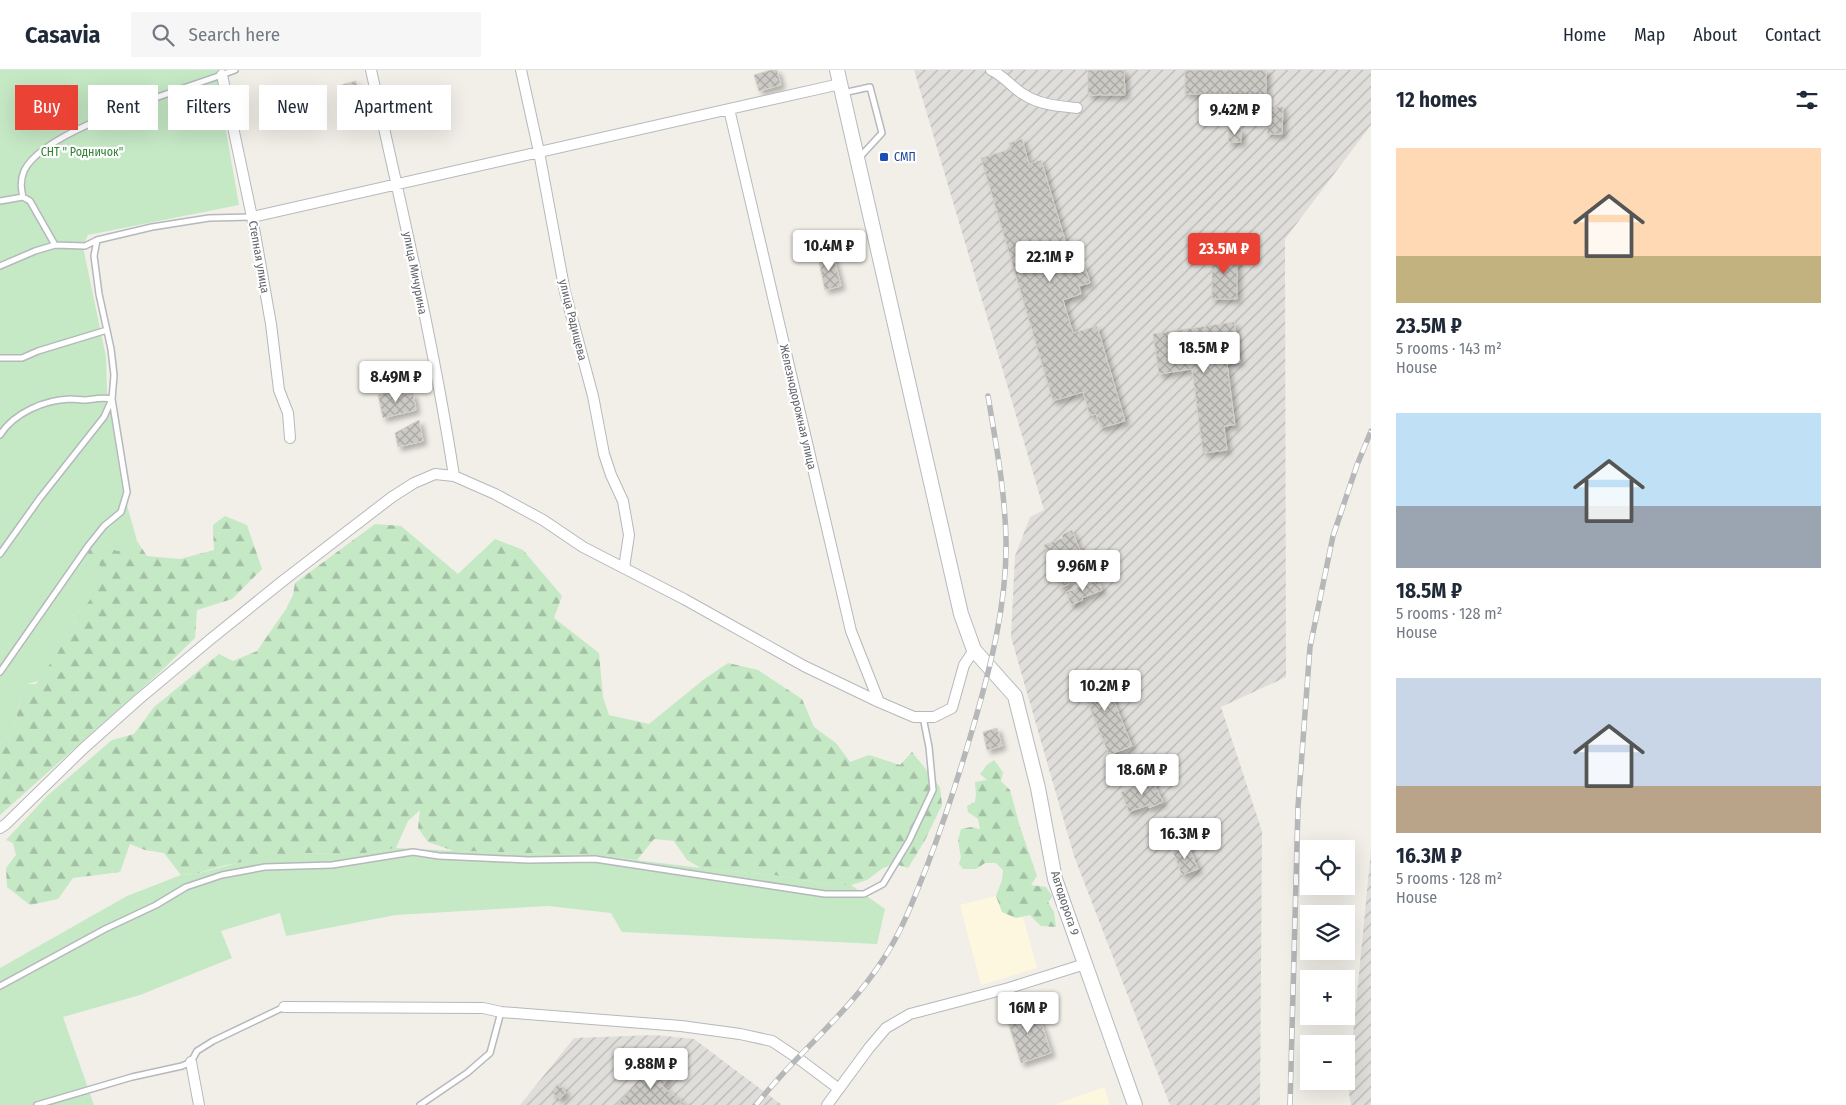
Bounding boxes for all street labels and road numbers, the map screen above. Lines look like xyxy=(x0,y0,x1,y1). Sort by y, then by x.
street label: Степная улица xyxy=(246,220,272,295)
street label: улица Мичурина xyxy=(400,230,430,316)
street label: улица Радищева xyxy=(556,278,590,362)
street label: Железнодорожная улица xyxy=(777,343,819,471)
street label: Автодорога 9 xyxy=(1048,869,1082,937)

